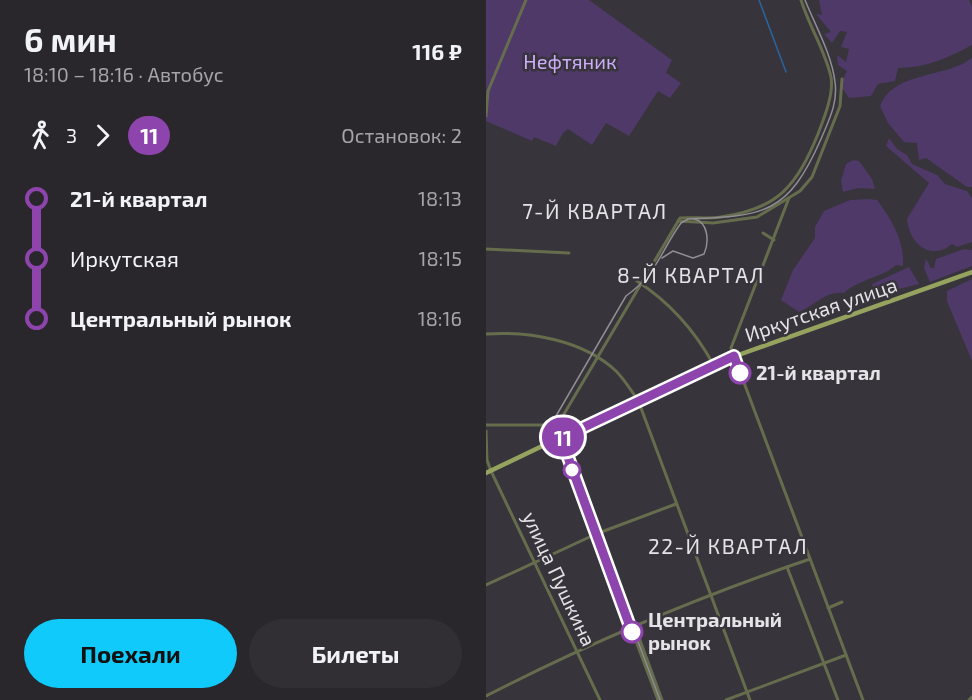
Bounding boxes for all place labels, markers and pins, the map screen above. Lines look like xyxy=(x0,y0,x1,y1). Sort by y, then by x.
place label: 21-й квартал xyxy=(756,360,881,384)
marker: 21-й квартал xyxy=(729,362,751,384)
unlabelled marker xyxy=(563,461,581,479)
place label: Центральный рынок xyxy=(648,607,782,654)
marker: Центральный рынок xyxy=(621,621,643,643)

